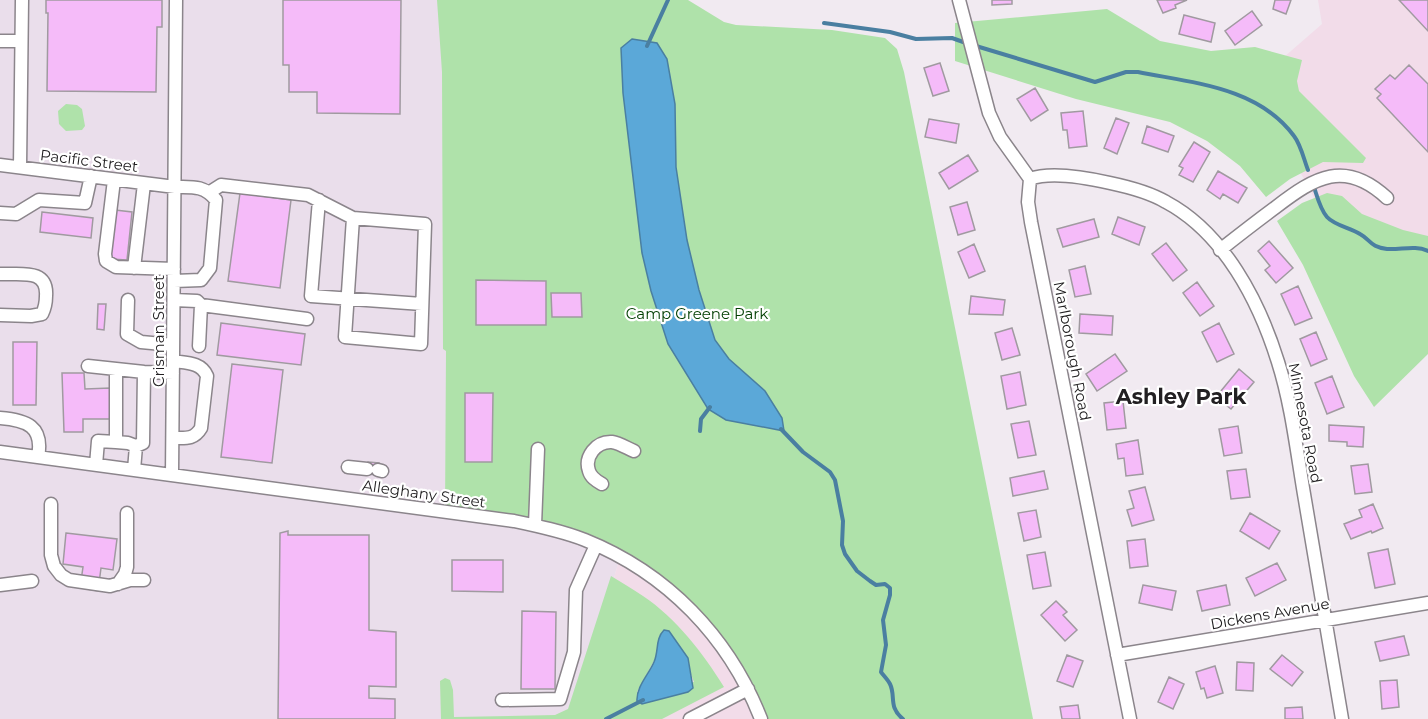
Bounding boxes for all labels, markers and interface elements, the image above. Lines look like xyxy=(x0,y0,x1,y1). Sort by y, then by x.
street label: Pacific Street xyxy=(39,145,139,176)
street label: Crisman Street xyxy=(149,275,168,387)
street label: Marlborough Road xyxy=(1050,280,1095,422)
park label: Camp Greene Park xyxy=(626,304,768,323)
street label: Minnesota Road xyxy=(1285,361,1326,485)
district label: Ashley Park xyxy=(1115,384,1246,409)
street label: Alleghany Street xyxy=(361,475,487,512)
street label: Dickens Avenue xyxy=(1209,594,1331,633)

